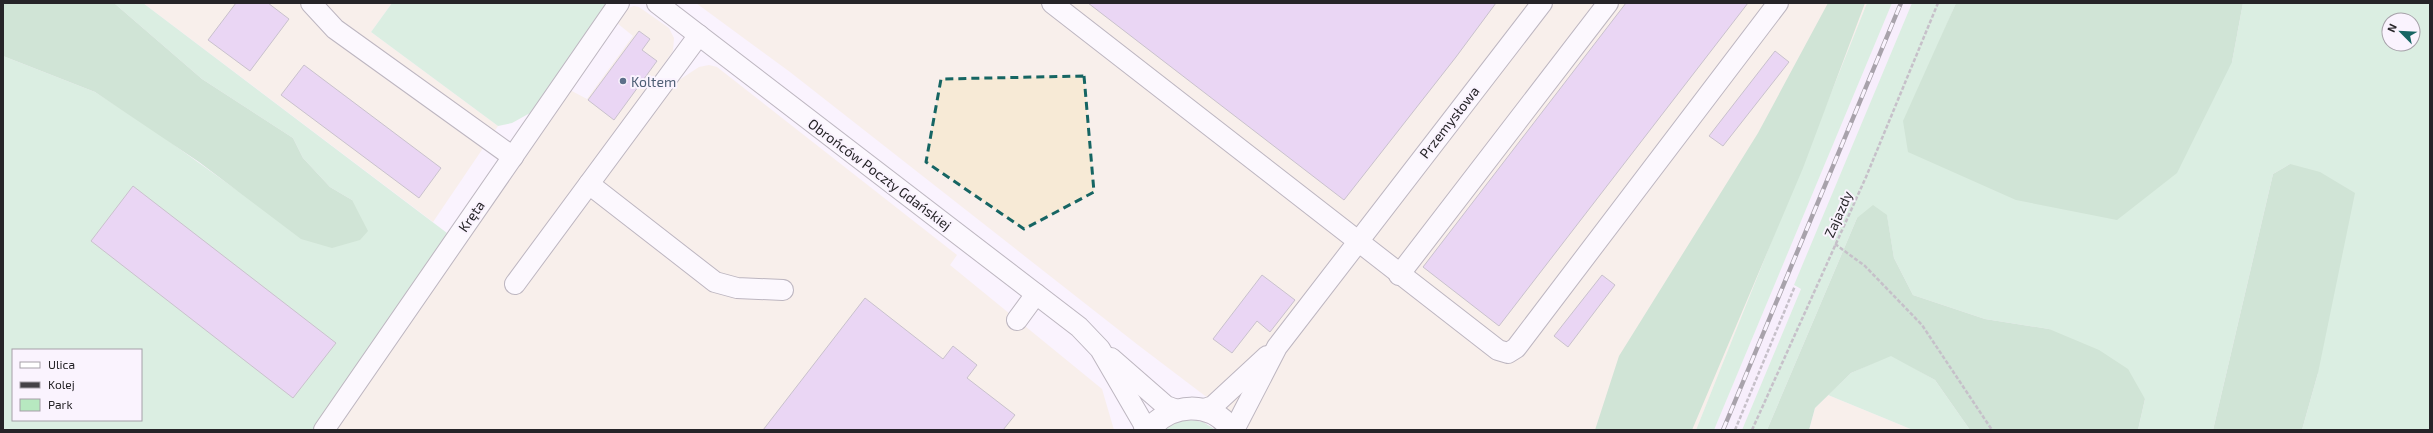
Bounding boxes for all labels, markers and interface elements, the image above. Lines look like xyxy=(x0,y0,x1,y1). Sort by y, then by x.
north arrow xyxy=(2381,12,2421,52)
text: N xyxy=(2384,21,2399,34)
place label: Koltem xyxy=(631,73,676,90)
marker: Koltem xyxy=(618,76,628,86)
street label: Przemysłowa xyxy=(1416,82,1482,162)
street label: Obrońców Poczty Gdańskiej xyxy=(805,115,955,233)
street label: Zajazdy xyxy=(1820,187,1856,240)
street label: Kręta xyxy=(454,197,488,235)
legend xyxy=(12,349,142,421)
text: Ulica xyxy=(48,357,75,371)
text: Kolej xyxy=(48,377,75,392)
text: Park xyxy=(48,397,73,411)

